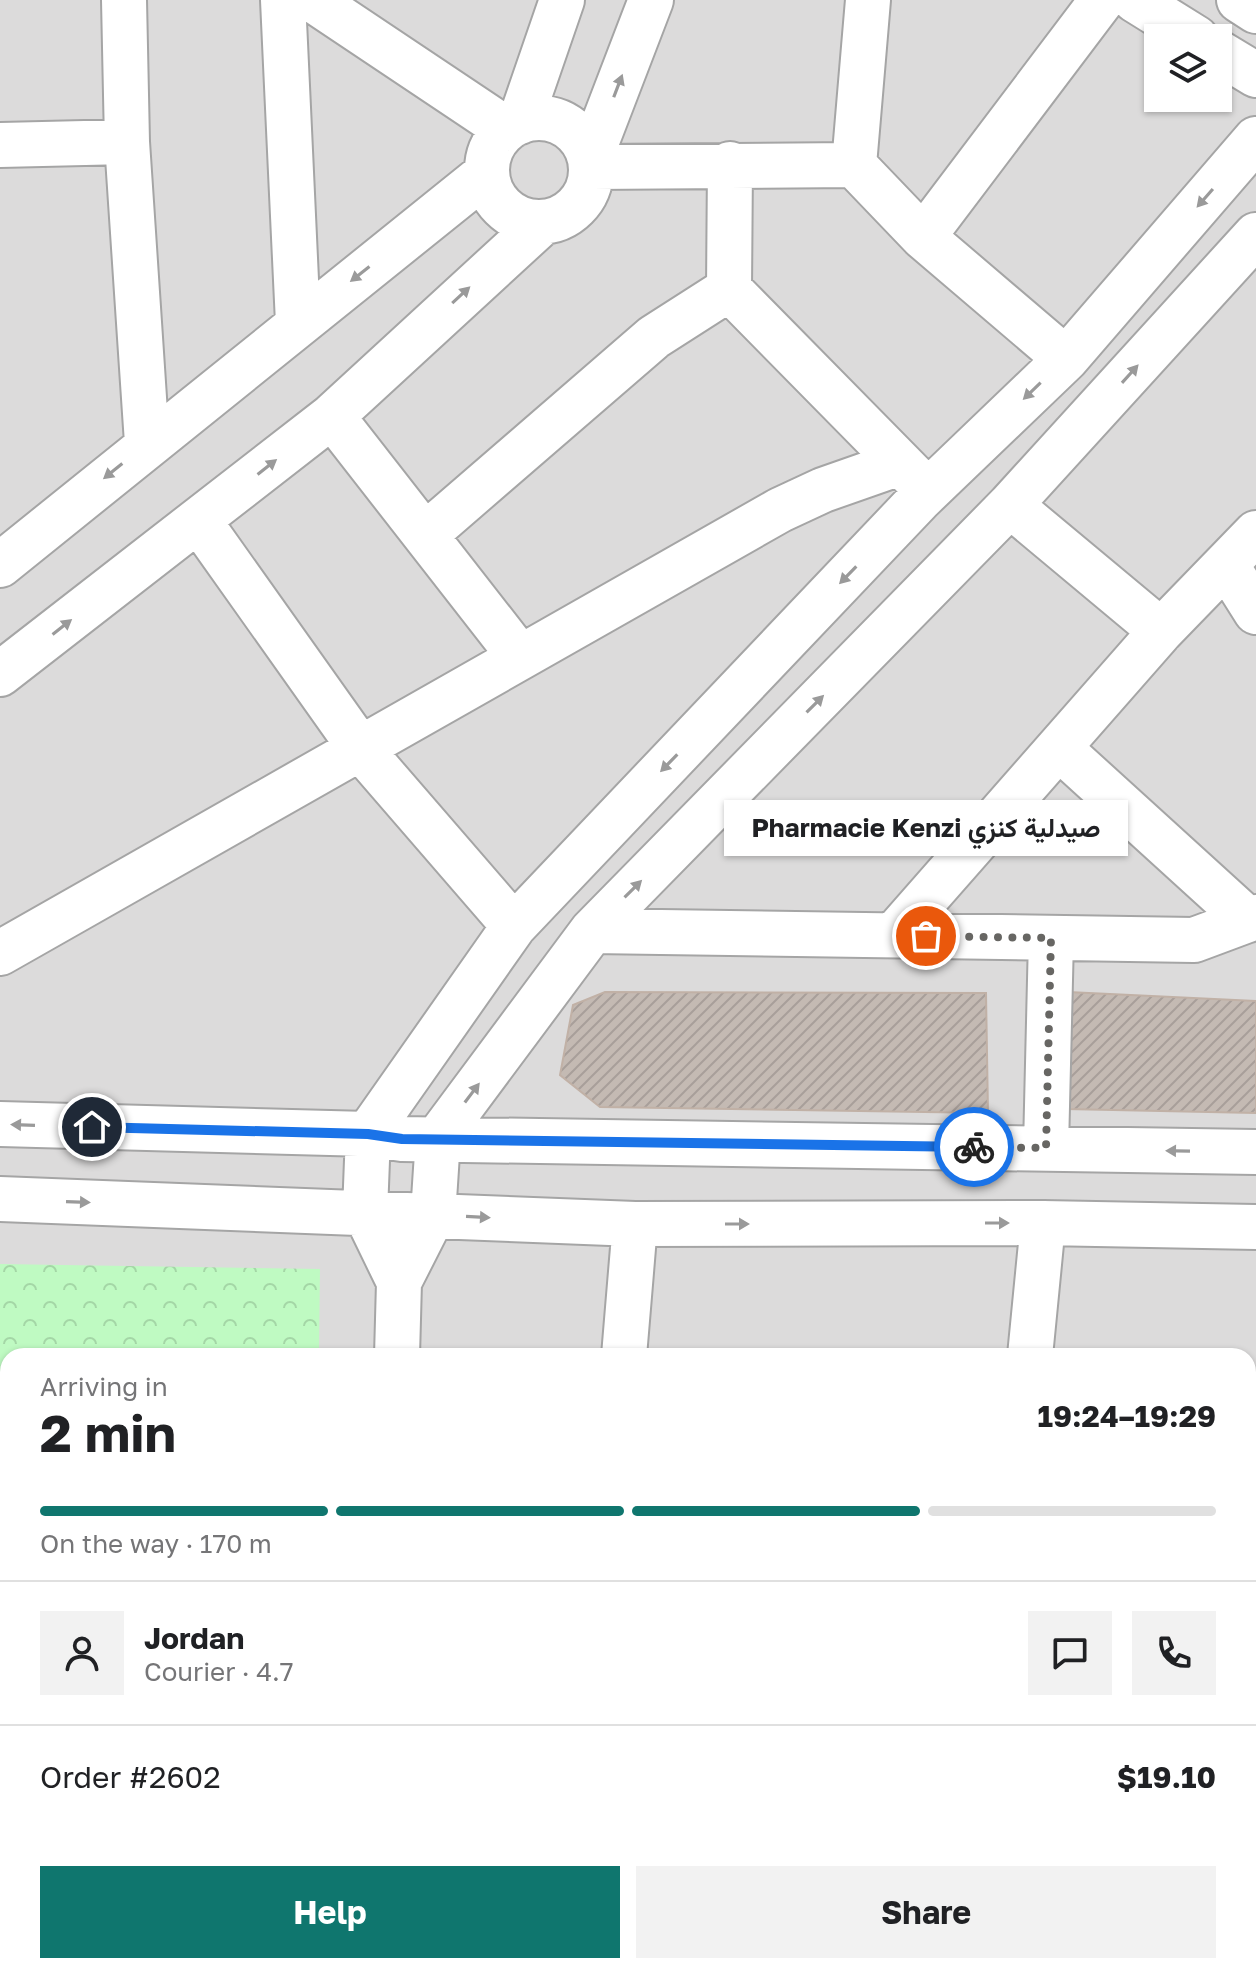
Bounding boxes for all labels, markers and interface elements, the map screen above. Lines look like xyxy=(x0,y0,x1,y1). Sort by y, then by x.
map controls xyxy=(1144,24,1232,112)
button: layers xyxy=(1144,24,1232,112)
one-way arrow xyxy=(612,74,625,98)
one-way arrow xyxy=(1197,187,1214,207)
one-way arrow xyxy=(350,265,370,281)
one-way arrow xyxy=(452,286,471,304)
one-way arrow xyxy=(1120,364,1138,383)
one-way arrow xyxy=(1023,382,1042,400)
one-way arrow xyxy=(257,459,277,476)
one-way arrow xyxy=(103,462,123,479)
one-way arrow xyxy=(839,565,857,584)
one-way arrow xyxy=(52,619,72,635)
one-way arrow xyxy=(805,695,824,714)
one-way arrow xyxy=(660,753,678,772)
callout: Pharmacie Kenzi صيدلية كنزي xyxy=(724,800,1128,856)
text: Pharmacie Kenzi صيدلية كنزي xyxy=(751,812,1101,843)
one-way arrow xyxy=(623,880,642,899)
pin xyxy=(892,902,960,970)
icon: bag xyxy=(904,914,948,958)
one-way arrow xyxy=(463,1082,479,1103)
pin xyxy=(58,1093,126,1161)
icon: home xyxy=(70,1105,114,1149)
courier xyxy=(934,1107,1014,1187)
one-way arrow xyxy=(10,1118,35,1131)
icon: bike xyxy=(952,1125,996,1169)
one-way arrow xyxy=(1165,1144,1190,1157)
one-way arrow xyxy=(66,1195,91,1208)
one-way arrow xyxy=(466,1211,491,1224)
one-way arrow xyxy=(985,1217,1010,1229)
one-way arrow xyxy=(725,1218,750,1230)
text: Arriving in xyxy=(40,1371,168,1402)
text: 19:24–19:29 xyxy=(1038,1398,1216,1434)
text: 2 min xyxy=(40,1401,176,1463)
text: On the way · 170 m xyxy=(40,1528,272,1559)
button: person xyxy=(40,1611,124,1695)
button: chat xyxy=(1028,1611,1112,1695)
button: phone xyxy=(1132,1611,1216,1695)
text: Jordan xyxy=(144,1620,244,1656)
text: Courier · 4.7 xyxy=(144,1656,294,1687)
text: Order #2602 xyxy=(40,1759,221,1795)
text: $19.10 xyxy=(1117,1759,1216,1795)
button: Help xyxy=(40,1866,620,1958)
button: Share xyxy=(636,1866,1216,1958)

